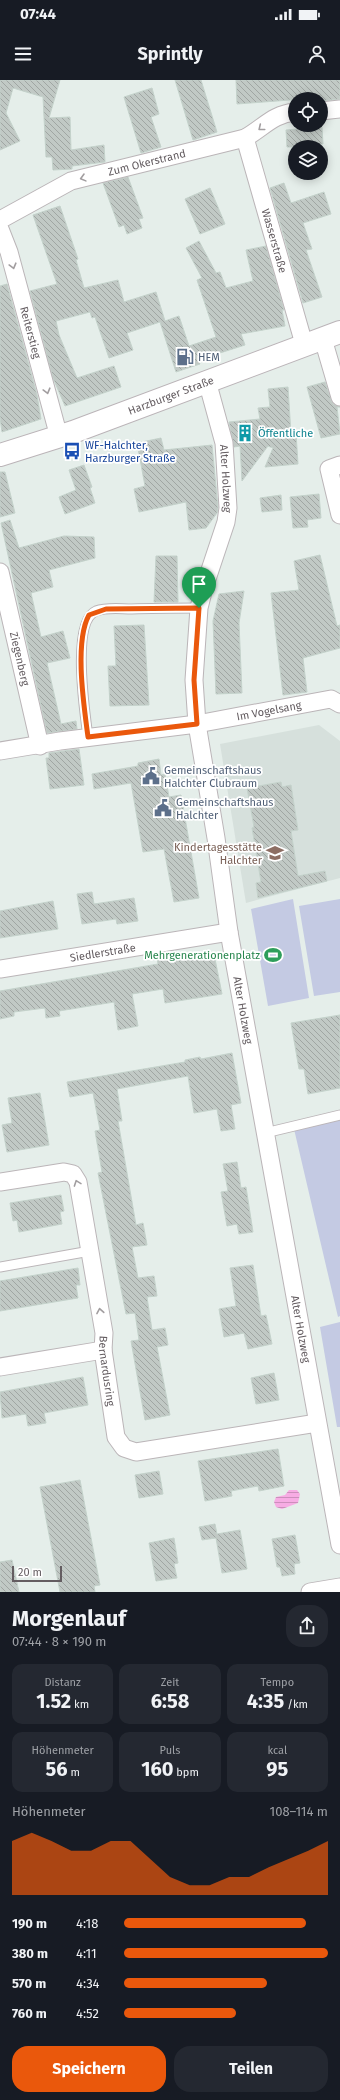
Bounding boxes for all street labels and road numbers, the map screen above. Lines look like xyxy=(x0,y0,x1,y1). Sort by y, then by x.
street label: Zum Okerstrand xyxy=(107,147,187,179)
street label: Wasserstraße xyxy=(259,207,289,275)
street label: Reiterstieg xyxy=(17,305,44,360)
street label: Harzburger Straße xyxy=(126,374,216,418)
street label: Alter Holzweg xyxy=(217,444,234,514)
street label: Ziegenberg xyxy=(7,630,32,687)
street label: Im Vogelsang xyxy=(235,699,303,724)
street label: Siedlerstraße xyxy=(69,941,137,965)
street label: Alter Holzweg xyxy=(230,976,255,1045)
street label: Alter Holzweg xyxy=(288,1294,313,1364)
street label: Bernardusring xyxy=(96,1335,117,1407)

